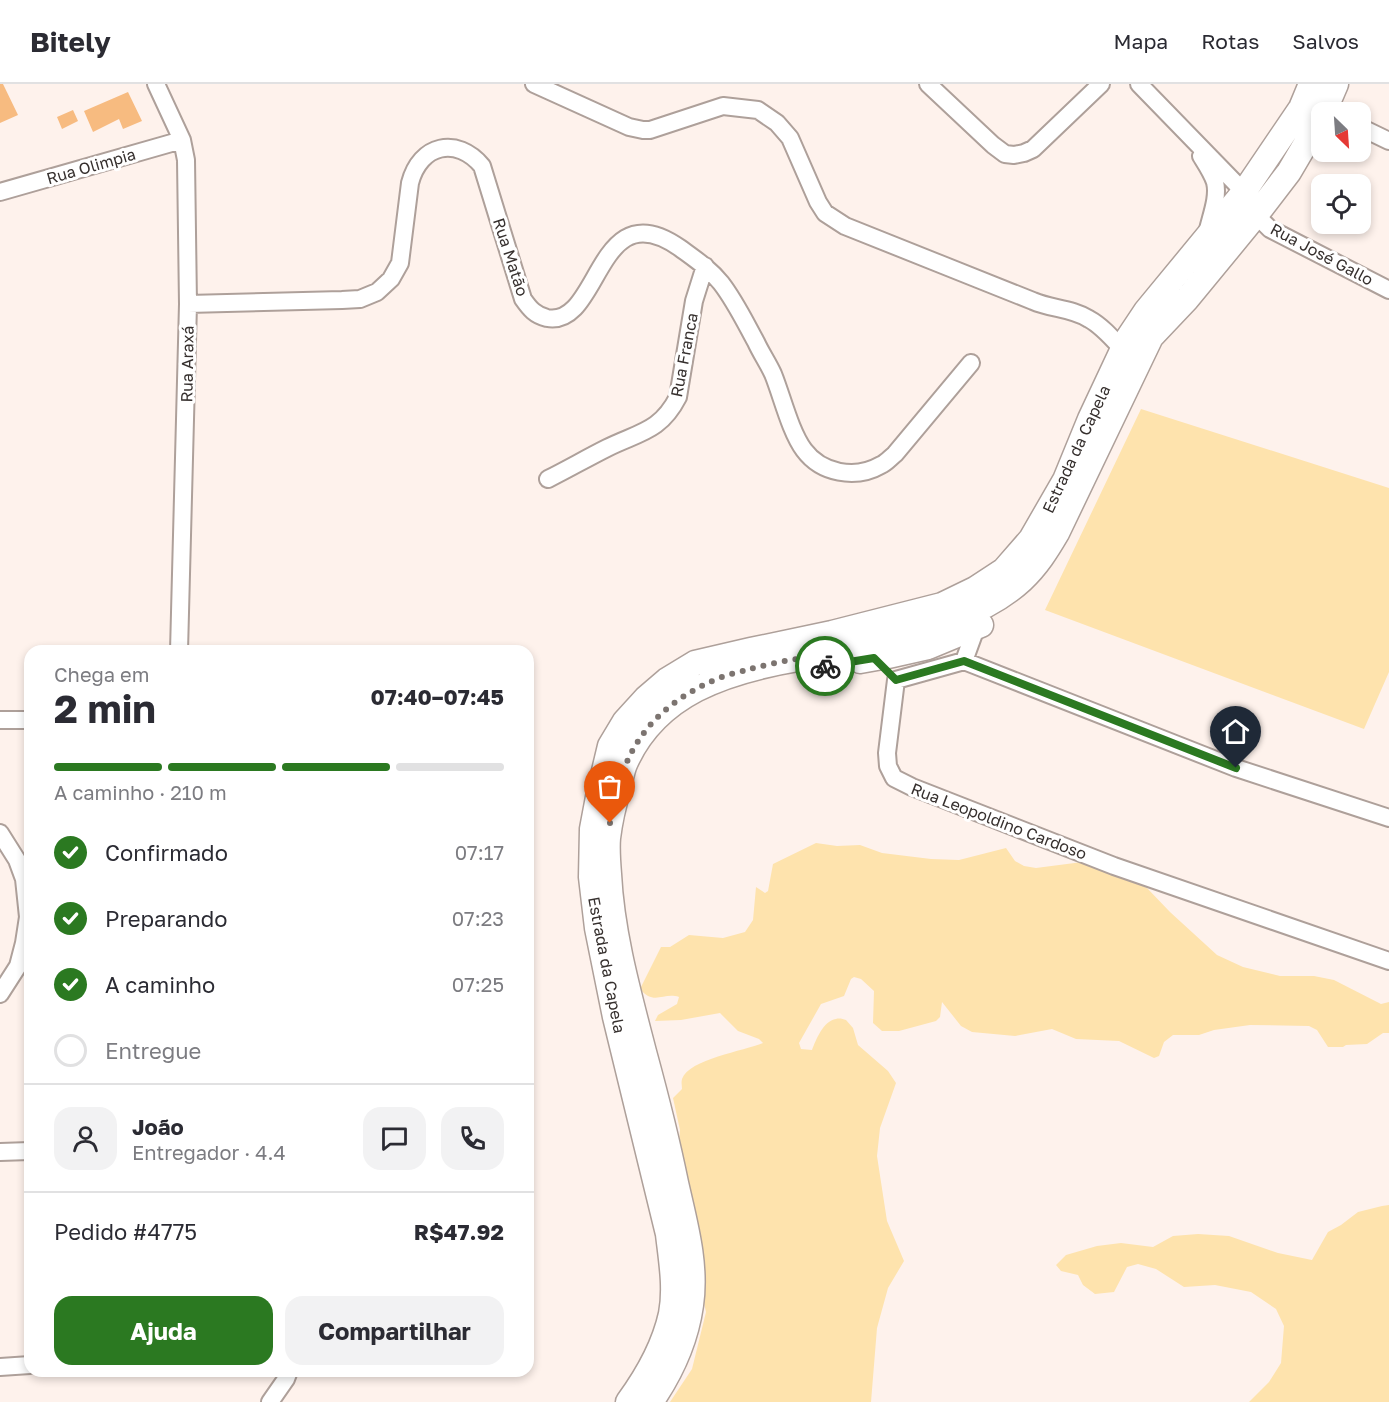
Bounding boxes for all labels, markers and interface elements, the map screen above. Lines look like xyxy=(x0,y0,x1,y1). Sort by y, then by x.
text: Bitely xyxy=(30,25,111,58)
text: Mapa xyxy=(1114,28,1168,54)
text: Rotas xyxy=(1201,28,1259,54)
text: Salvos xyxy=(1292,28,1359,54)
north arrow xyxy=(1311,102,1371,162)
map controls xyxy=(1311,102,1371,234)
street label: Rua Olimpia xyxy=(44,144,138,188)
button: locate xyxy=(1311,174,1371,234)
street label: Rua Matão xyxy=(489,215,533,299)
street label: Rua José Gallo xyxy=(1267,219,1377,289)
street label: Rua Franca xyxy=(666,311,702,399)
street label: Rua Araxá xyxy=(176,325,198,403)
street label: Estrada da Capela xyxy=(1038,382,1114,516)
courier xyxy=(795,636,855,696)
icon: bike xyxy=(809,650,842,683)
text: Chega em xyxy=(54,662,149,686)
text: 07:40–07:45 xyxy=(370,683,504,710)
text: 2 min xyxy=(54,685,156,732)
pin xyxy=(1210,706,1261,768)
icon: home xyxy=(1219,715,1252,748)
pin xyxy=(584,761,635,823)
icon: bag xyxy=(593,770,626,803)
street label: Rua Leopoldino Cardoso xyxy=(908,778,1090,864)
text: A caminho · 210 m xyxy=(54,780,227,804)
icon: check xyxy=(54,836,87,869)
text: Confirmado xyxy=(105,839,228,866)
text: 07:17 xyxy=(455,840,504,864)
street label: Estrada da Capela xyxy=(584,895,630,1035)
icon: check xyxy=(54,902,87,935)
text: Preparando xyxy=(105,905,228,932)
text: 07:23 xyxy=(452,906,504,930)
icon: check xyxy=(54,968,87,1001)
text: A caminho xyxy=(105,971,215,998)
text: 07:25 xyxy=(452,972,504,996)
text: Entregue xyxy=(105,1037,201,1064)
button: person xyxy=(54,1107,117,1170)
button: chat xyxy=(363,1107,426,1170)
button: phone xyxy=(441,1107,504,1170)
text: João xyxy=(132,1113,184,1140)
text: Entregador · 4.4 xyxy=(132,1140,286,1164)
text: Pedido #4775 xyxy=(54,1218,197,1245)
text: R$47.92 xyxy=(414,1218,504,1245)
button: Ajuda xyxy=(54,1296,273,1365)
button: Compartilhar xyxy=(285,1296,504,1365)

